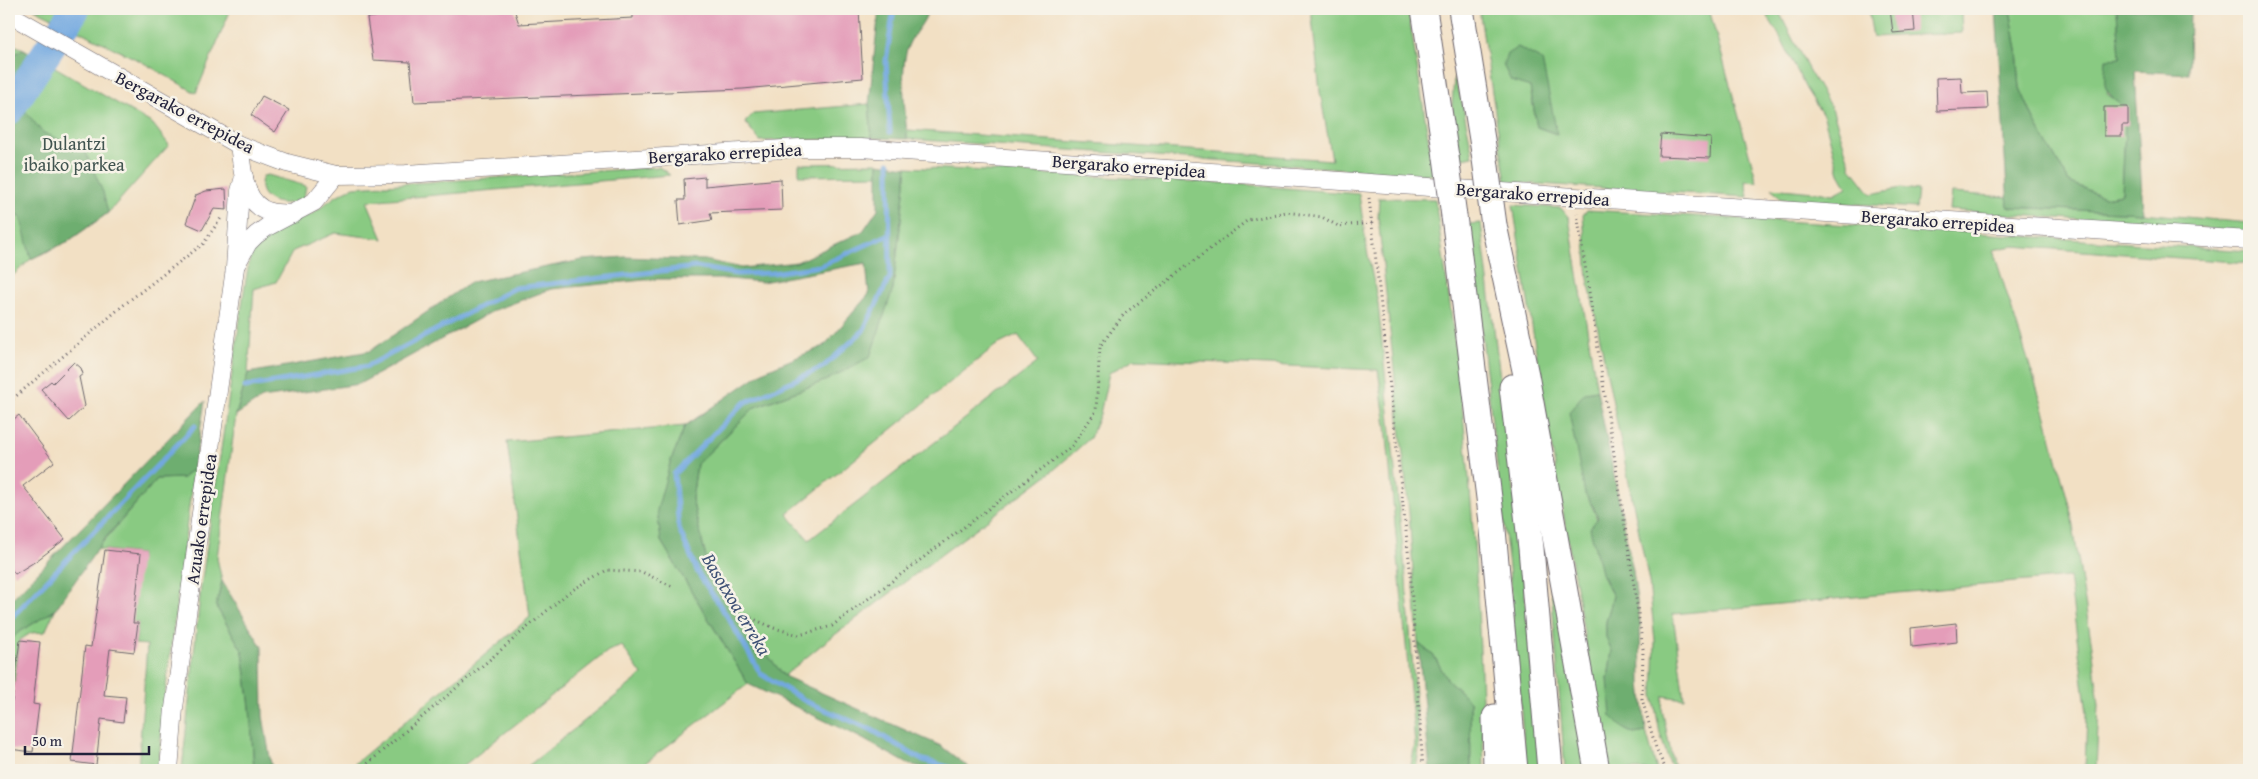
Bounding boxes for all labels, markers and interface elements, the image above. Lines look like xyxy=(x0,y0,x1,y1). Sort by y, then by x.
street label: Bergarako errepidea xyxy=(111,64,260,160)
park label: Dulantzi ibaiko parkea xyxy=(23,130,125,178)
street label: Bergarako errepidea xyxy=(647,135,803,171)
street label: Bergarako errepidea xyxy=(1051,147,1207,185)
street label: Bergarako errepidea xyxy=(1455,175,1611,213)
street label: Bergarako errepidea xyxy=(1860,202,2016,240)
street label: Azuako errepidea xyxy=(178,451,224,586)
water label: Basotxoa erreka xyxy=(695,547,779,661)
scale bar xyxy=(25,724,149,756)
text: 50 m xyxy=(32,730,63,751)

